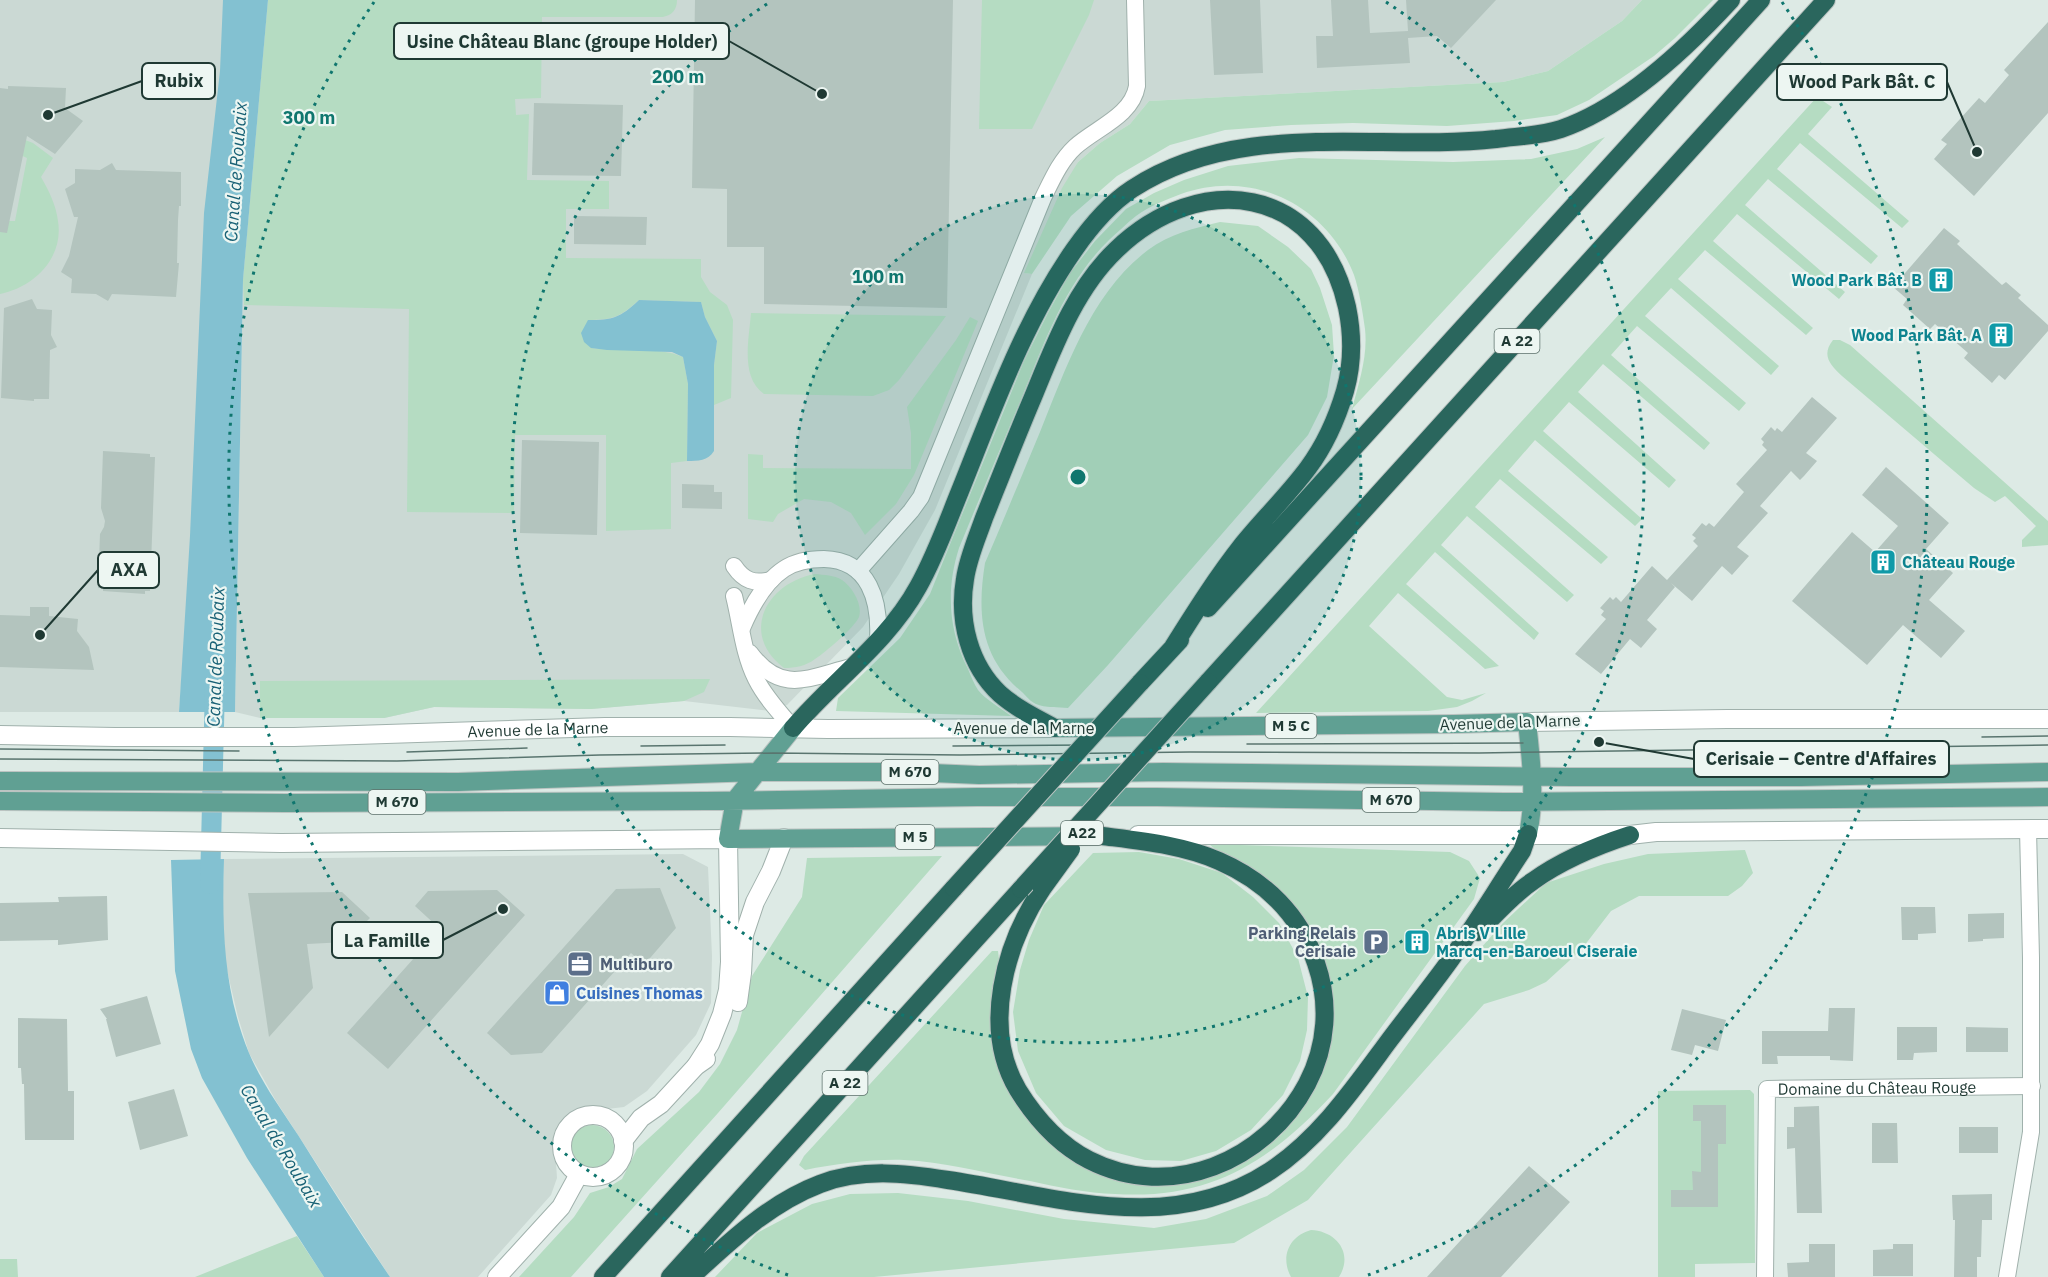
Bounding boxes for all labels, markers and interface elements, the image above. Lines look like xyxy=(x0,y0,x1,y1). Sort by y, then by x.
callout: Usine Château Blanc (groupe Holder) xyxy=(394,23,729,59)
text: Usine Château Blanc (groupe Holder) xyxy=(406,30,718,53)
callout: Rubix xyxy=(142,63,215,99)
callout: Wood Park Bât. C xyxy=(1777,64,1947,100)
text: 200 m xyxy=(652,65,704,88)
text: Rubix xyxy=(154,69,204,92)
text: Wood Park Bât. C xyxy=(1789,70,1936,93)
water label: Canal de Roubaix xyxy=(219,100,252,243)
text: 300 m xyxy=(283,106,335,129)
text: 100 m xyxy=(852,265,904,288)
building icon: Wood Park Bât. B xyxy=(1926,265,1956,295)
place label: Wood Park Bât. B xyxy=(1791,270,1922,290)
building icon: Wood Park Bât. A xyxy=(1986,320,2016,350)
place label: Wood Park Bât. A xyxy=(1851,325,1982,345)
road number: A 22 xyxy=(1494,329,1540,353)
centre of rings xyxy=(1068,467,1088,487)
building icon: Château Rouge xyxy=(1868,547,1898,577)
callout: AXA xyxy=(98,552,159,588)
place label: Château Rouge xyxy=(1902,552,2015,572)
text: AXA xyxy=(111,558,147,581)
water label: Canal de Roubaix xyxy=(202,586,229,727)
street label: Avenue de la Marne xyxy=(1439,710,1581,734)
road number: M 5 C xyxy=(1266,714,1316,738)
street label: Avenue de la Marne xyxy=(467,717,609,741)
street label: Avenue de la Marne xyxy=(954,718,1095,738)
callout: Cerisaie – Centre d'Affaires xyxy=(1694,741,1949,777)
text: Cerisaie – Centre d'Affaires xyxy=(1706,747,1936,770)
road number: M 670 xyxy=(882,760,938,784)
road number: M 670 xyxy=(1362,788,1420,812)
road number: M 670 xyxy=(368,790,426,814)
road number: A22 xyxy=(1061,821,1103,845)
road number: M 5 xyxy=(896,825,934,849)
callout: La Famille xyxy=(332,922,443,958)
place label: Parking Relais Cerisaie xyxy=(1248,923,1356,961)
place label: Abris V'Lille Marcq-en-Baroeul Ciseraie xyxy=(1436,923,1637,961)
parking icon: Parking Relais Cerisaie xyxy=(1361,927,1391,957)
building icon: Abris V'Lille Marcq-en-Baroeul Ciseraie xyxy=(1402,927,1432,957)
text: La Famille xyxy=(344,929,430,952)
office icon: Multiburo xyxy=(565,949,595,979)
place label: Multiburo xyxy=(600,954,673,974)
shop icon: Cuisines Thomas xyxy=(542,978,572,1008)
place label: Cuisines Thomas xyxy=(576,983,703,1003)
road number: A 22 xyxy=(822,1071,868,1095)
street label: Domaine du Château Rouge xyxy=(1778,1077,1977,1099)
water label: Canal de Roubaix xyxy=(236,1080,328,1213)

